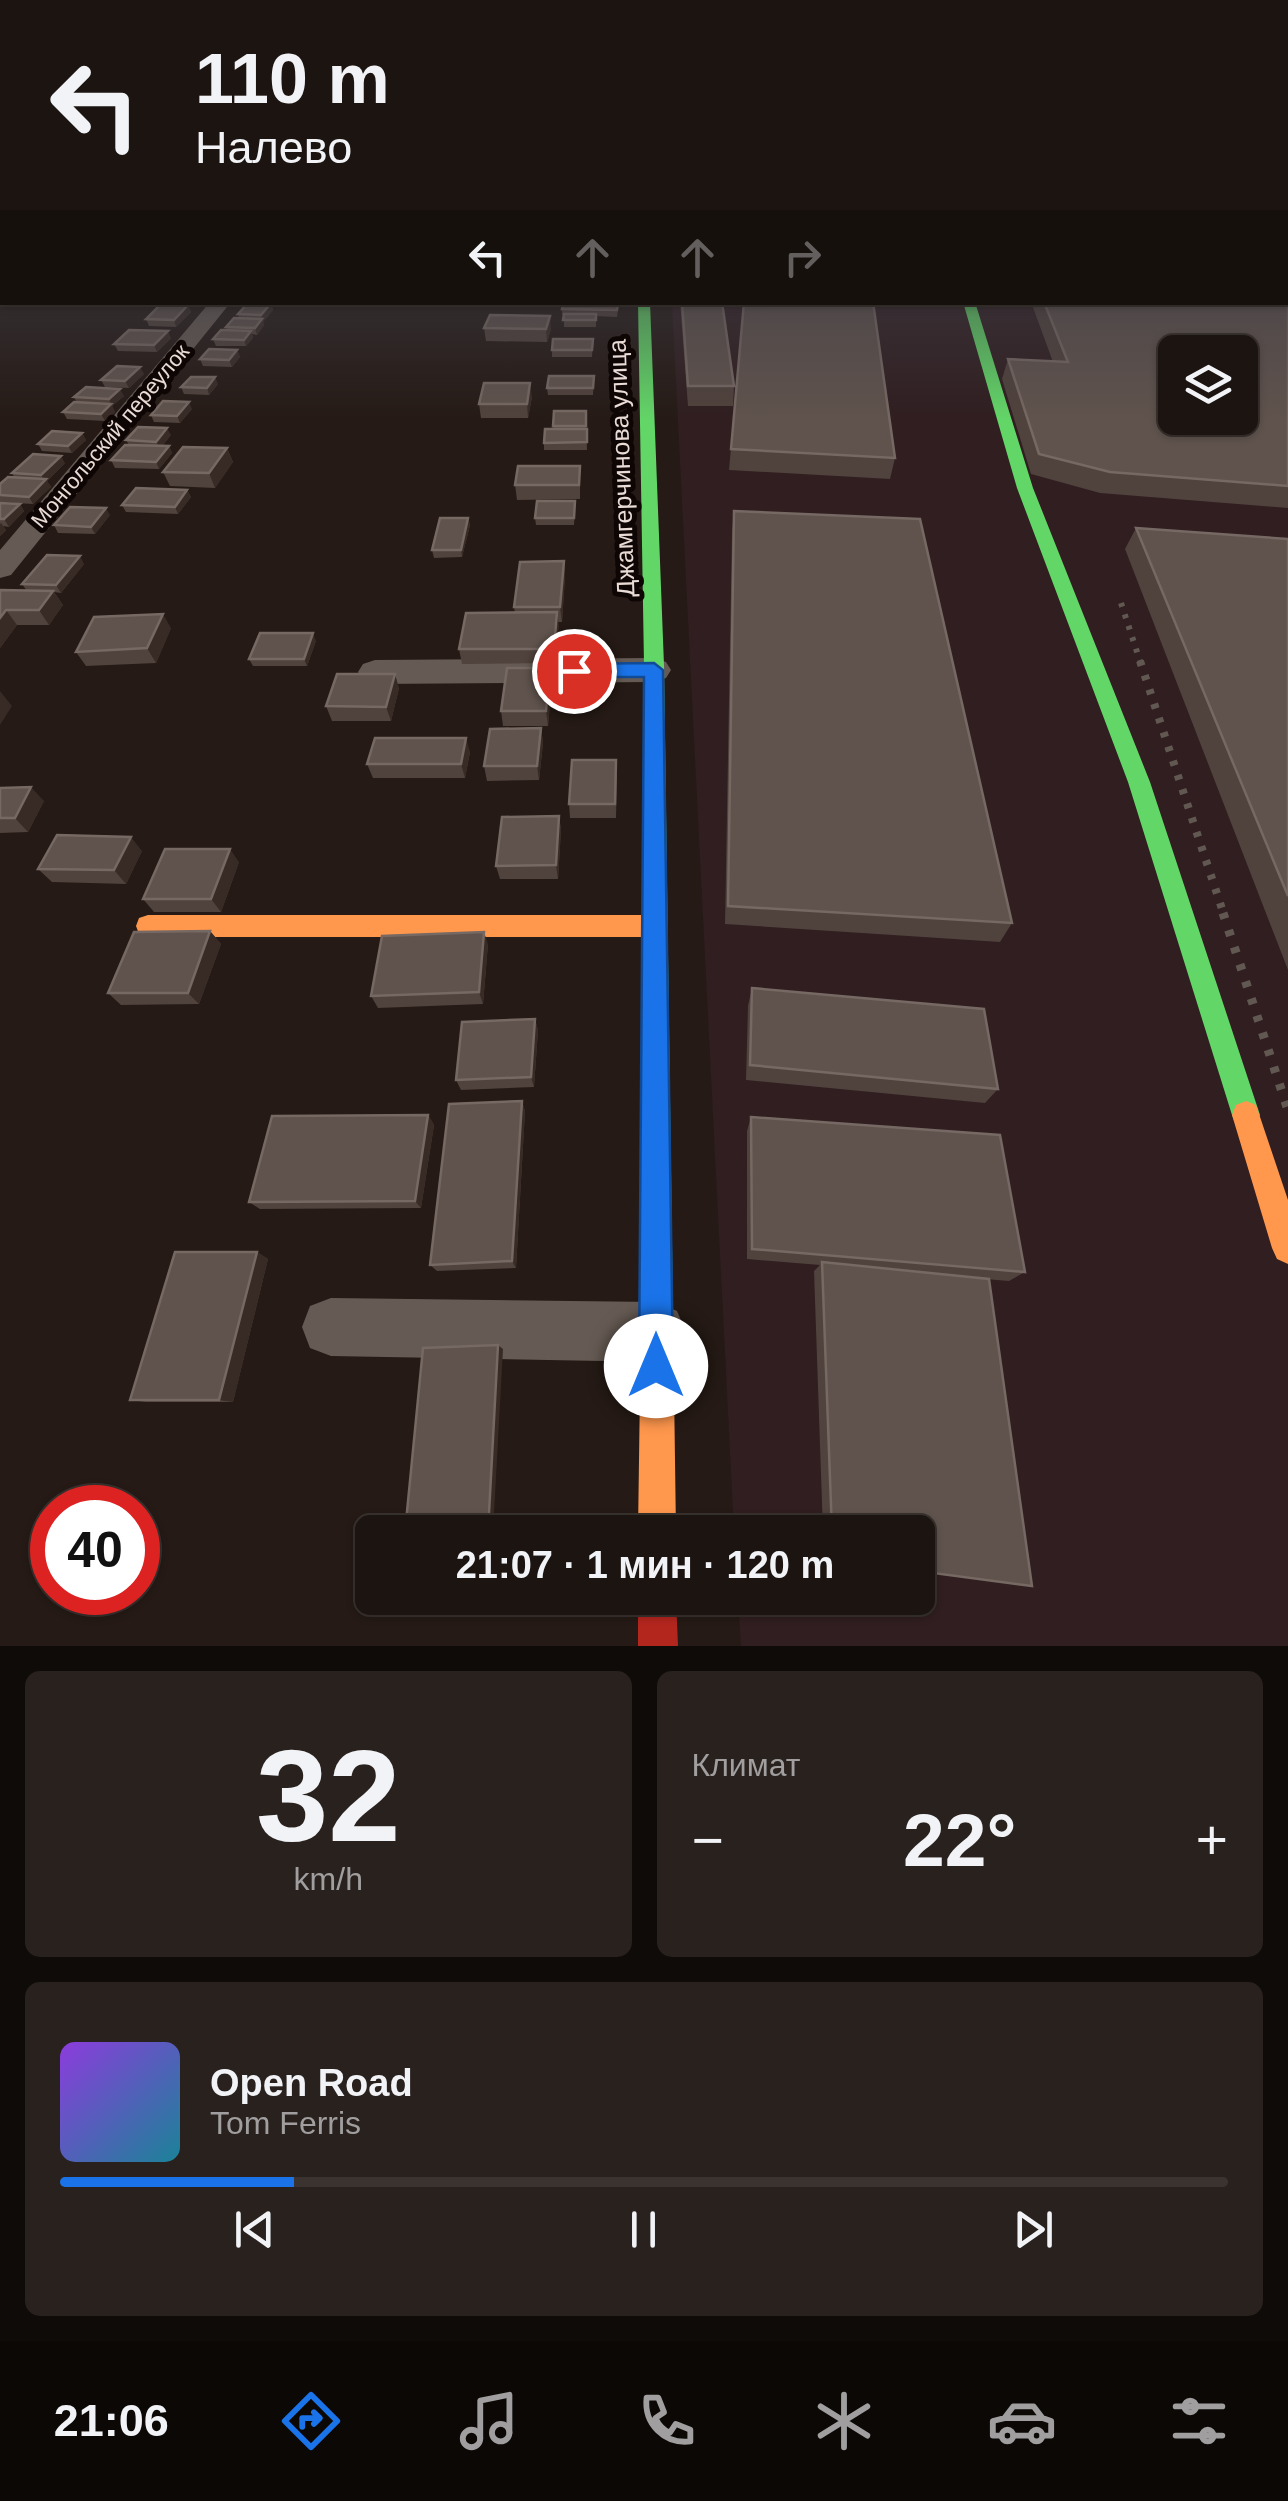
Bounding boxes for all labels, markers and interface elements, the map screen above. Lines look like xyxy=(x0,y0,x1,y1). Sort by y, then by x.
icon: left xyxy=(30,40,160,170)
text: 110 m xyxy=(195,40,390,118)
text: Налево xyxy=(195,122,352,173)
icon: left xyxy=(460,230,515,285)
icon: ahead xyxy=(565,230,620,285)
icon: ahead xyxy=(670,230,725,285)
icon: right xyxy=(775,230,830,285)
map controls xyxy=(1158,335,1258,435)
button: layers xyxy=(1158,335,1258,435)
street label: Монгольский переулок xyxy=(26,339,194,533)
street label: Джамгерчинова улица xyxy=(603,339,639,597)
pin xyxy=(532,629,617,714)
icon: arrive xyxy=(547,644,602,699)
position arrow xyxy=(604,1314,708,1418)
speed limit sign: 40 xyxy=(30,1485,160,1615)
text: 21:07 · 1 мин · 120 m xyxy=(456,1544,834,1586)
text: 32 xyxy=(256,1723,401,1869)
text: Климат xyxy=(692,1747,800,1783)
text: 22° xyxy=(903,1798,1016,1882)
text: − xyxy=(692,1809,724,1871)
text: + xyxy=(1196,1809,1228,1871)
text: km/h xyxy=(294,1861,363,1897)
text: Open Road xyxy=(210,2062,413,2104)
text: Tom Ferris xyxy=(210,2105,361,2141)
icon: previous xyxy=(227,2202,282,2257)
icon: pause xyxy=(616,2202,671,2257)
icon: next xyxy=(1006,2202,1061,2257)
icon: directions xyxy=(276,2386,346,2456)
icon: music xyxy=(454,2386,524,2456)
icon: phone xyxy=(632,2386,702,2456)
icon: climate xyxy=(809,2386,879,2456)
icon: car xyxy=(987,2386,1057,2456)
icon: filters xyxy=(1164,2386,1234,2456)
text: 21:06 xyxy=(54,2395,169,2446)

